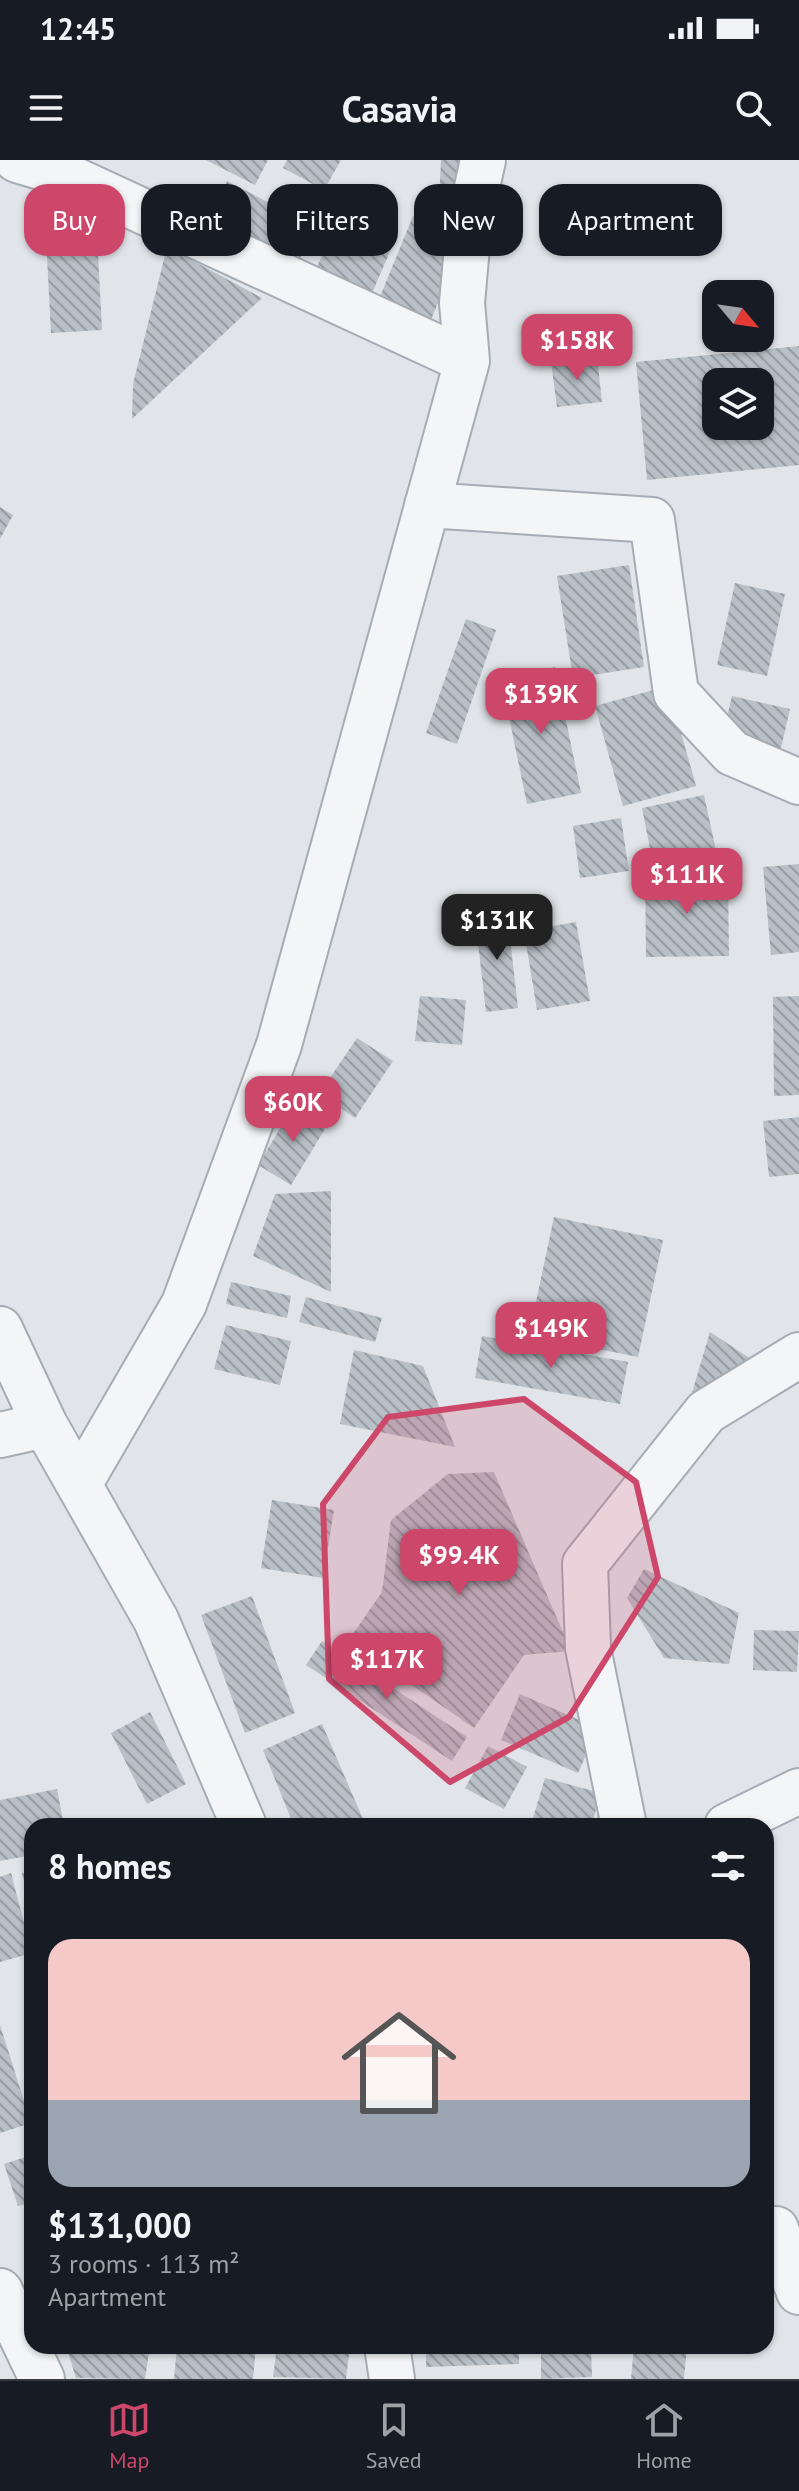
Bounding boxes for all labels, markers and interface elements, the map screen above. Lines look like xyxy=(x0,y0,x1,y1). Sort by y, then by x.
text: 12:45 xyxy=(40,9,116,48)
text: Casavia xyxy=(342,85,457,132)
icon: menu xyxy=(24,86,68,130)
icon: search xyxy=(731,86,775,130)
chip: Buy xyxy=(24,184,125,256)
chip: Rent xyxy=(141,184,251,256)
chip: Filters xyxy=(267,184,398,256)
chip: New xyxy=(414,184,523,256)
chip: Apartment xyxy=(539,184,722,256)
north arrow xyxy=(702,280,774,352)
map controls xyxy=(702,280,774,440)
pin: $158K xyxy=(521,314,633,382)
text: $158K xyxy=(539,323,615,356)
button: layers xyxy=(702,368,774,440)
pin: $139K xyxy=(485,668,597,736)
text: $139K xyxy=(503,677,579,710)
pin: $111K xyxy=(631,848,743,916)
text: $111K xyxy=(649,857,725,890)
pin: $131K xyxy=(441,894,553,962)
text: $131K xyxy=(459,903,535,936)
pin: $60K xyxy=(246,1076,340,1144)
text: $60K xyxy=(263,1085,323,1118)
pin: $149K xyxy=(495,1302,607,1370)
text: $149K xyxy=(513,1311,589,1344)
pin: $99.4K xyxy=(394,1529,524,1597)
text: $99.4K xyxy=(418,1538,500,1571)
pin: $117K xyxy=(331,1633,443,1701)
text: $117K xyxy=(349,1642,425,1675)
text: 8 homes xyxy=(48,1844,172,1888)
icon: filters xyxy=(706,1844,750,1888)
icon: home xyxy=(327,1991,471,2135)
text: $131,000 xyxy=(48,2203,192,2247)
text: 3 rooms · 113 m² xyxy=(48,2247,240,2280)
text: Apartment xyxy=(48,2280,166,2313)
tab: Map xyxy=(107,2398,151,2474)
tab: Saved xyxy=(366,2398,422,2474)
tab: Home xyxy=(636,2398,692,2474)

